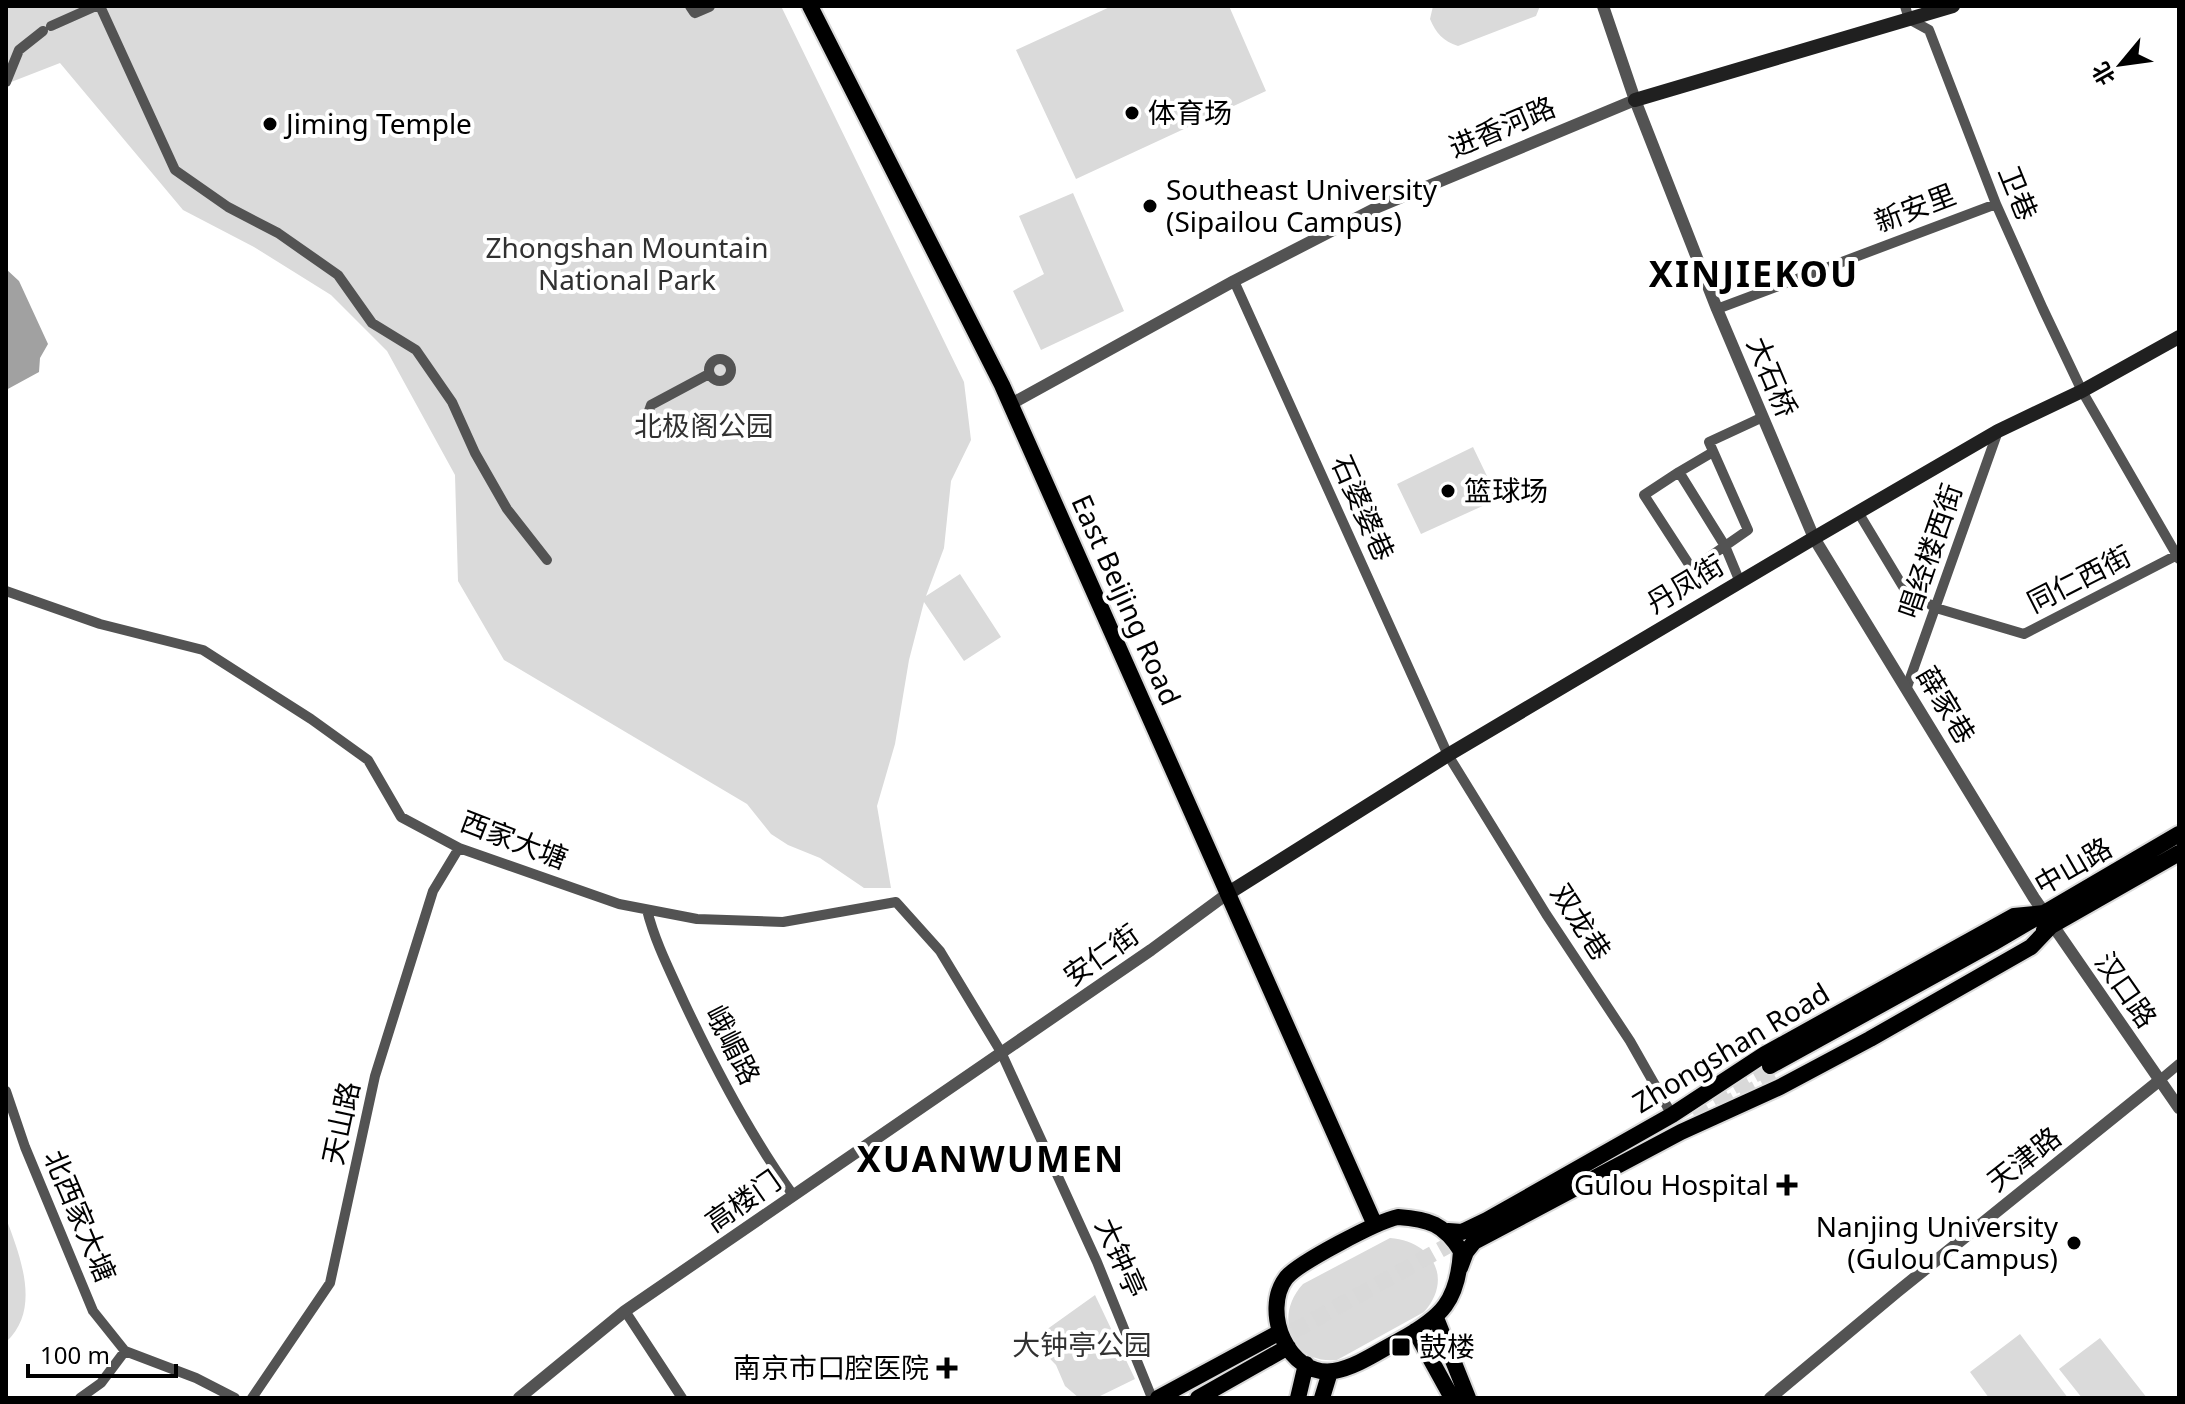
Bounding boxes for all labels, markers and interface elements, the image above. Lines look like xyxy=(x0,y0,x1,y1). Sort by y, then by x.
north arrow xyxy=(2081,24,2161,104)
text: 北 xyxy=(2084,57,2121,91)
street label: 进香河路 xyxy=(1443,87,1561,165)
place label: 体育场 xyxy=(1148,93,1232,131)
place label: Jiming Temple xyxy=(283,104,472,142)
marker: 体育场 xyxy=(1123,104,1141,122)
marker: Jiming Temple xyxy=(261,115,279,133)
street label: 卫巷 xyxy=(1991,160,2047,226)
place label: Southeast University (Sipailou Campus) xyxy=(1166,170,1438,240)
street label: 新安里 xyxy=(1869,174,1961,240)
marker: Southeast University (Sipailou Campus) xyxy=(1141,197,1159,215)
park label: Zhongshan Mountain National Park xyxy=(485,228,769,298)
district label: XINJIEKOU xyxy=(1649,249,1859,298)
street label: 大石桥 xyxy=(1739,331,1807,423)
park label: 北极阁公园 xyxy=(634,406,774,444)
street label: 石婆婆巷 xyxy=(1324,449,1404,566)
place label: 篮球场 xyxy=(1464,471,1548,509)
street label: 唱经楼西街 xyxy=(1888,478,1970,623)
marker: 篮球场 xyxy=(1439,482,1457,500)
street label: East Beijing Road xyxy=(1063,488,1190,711)
street label: 同仁西街 xyxy=(2020,536,2137,620)
street label: 丹凤街 xyxy=(1639,545,1730,621)
street label: 薛家巷 xyxy=(1909,659,1985,750)
street label: 西家大塘 xyxy=(455,801,573,877)
street label: 中山路 xyxy=(2027,828,2118,903)
street label: 双龙巷 xyxy=(1543,876,1621,967)
street label: 安仁街 xyxy=(1055,915,1146,994)
street label: 汉口路 xyxy=(2087,944,2166,1035)
street label: Zhongshan Road xyxy=(1625,973,1836,1121)
street label: 峨嵋路 xyxy=(698,998,770,1091)
street label: 天山路 xyxy=(313,1078,367,1168)
street label: 天津路 xyxy=(1979,1117,2068,1199)
district label: XUANWUMEN xyxy=(857,1134,1125,1183)
street label: 北西家大塘 xyxy=(36,1144,126,1287)
street label: 高楼门 xyxy=(697,1161,788,1240)
place label: Gulou Hospital xyxy=(1574,1165,1769,1203)
marker: Gulou Hospital xyxy=(1776,1174,1798,1196)
place label: Nanjing University (Gulou Campus) xyxy=(1816,1207,2059,1277)
street label: 大钟亭 xyxy=(1087,1211,1156,1304)
marker: Nanjing University (Gulou Campus) xyxy=(2065,1234,2083,1252)
park label: 大钟亭公园 xyxy=(1012,1325,1152,1363)
place label: 鼓楼 xyxy=(1419,1327,1475,1365)
scale bar xyxy=(28,1328,176,1378)
marker: 鼓楼 xyxy=(1390,1336,1412,1358)
text: 100 m xyxy=(40,1338,110,1371)
place label: 南京市口腔医院 xyxy=(733,1348,929,1386)
marker: 南京市口腔医院 xyxy=(936,1357,958,1379)

